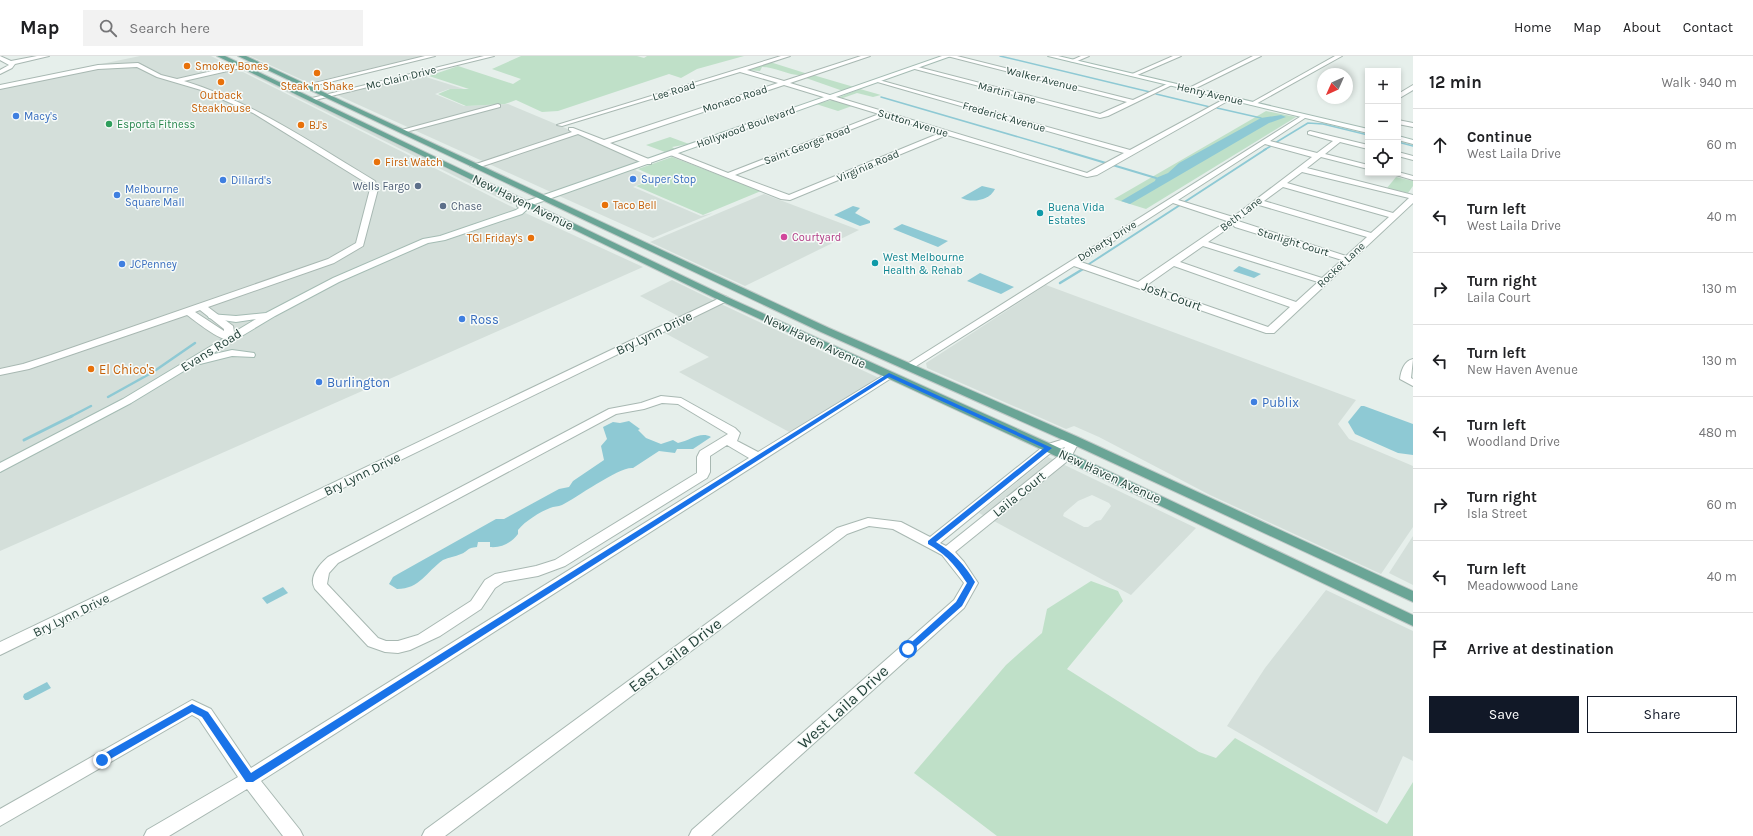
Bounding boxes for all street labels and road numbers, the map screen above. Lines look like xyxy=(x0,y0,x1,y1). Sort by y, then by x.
street label: Mc Clain Drive xyxy=(365,63,438,93)
street label: Walker Avenue xyxy=(1005,64,1079,94)
street label: Lee Road xyxy=(651,78,697,104)
street label: Martin Lane xyxy=(977,79,1038,107)
street label: Henry Avenue xyxy=(1176,80,1245,108)
street label: Monaco Road xyxy=(701,82,769,116)
street label: Frederick Avenue xyxy=(961,99,1047,135)
street label: Hollywood Boulevard xyxy=(695,103,797,151)
street label: Sutton Avenue xyxy=(876,106,950,140)
street label: Saint George Road xyxy=(762,122,852,168)
street label: Virginia Road xyxy=(835,147,901,185)
street label: New Haven Avenue xyxy=(470,171,576,233)
street label: Beth Lane xyxy=(1217,194,1265,234)
street label: Doherty Drive xyxy=(1075,218,1139,264)
street label: Starlight Court xyxy=(1256,225,1330,259)
street label: Rocket Lane xyxy=(1314,239,1368,290)
street label: Josh Court xyxy=(1140,278,1204,314)
street label: Bry Lynn Drive xyxy=(613,308,695,358)
street label: New Haven Avenue xyxy=(762,311,869,371)
street label: Evans Road xyxy=(178,325,244,375)
street label: New Haven Avenue xyxy=(1057,446,1164,506)
street label: Bry Lynn Drive xyxy=(321,449,403,499)
street label: Laila Court xyxy=(990,468,1048,520)
street label: Bry Lynn Drive xyxy=(30,590,112,640)
street label: East Laila Drive xyxy=(625,614,725,696)
street label: West Laila Drive xyxy=(794,661,892,753)

